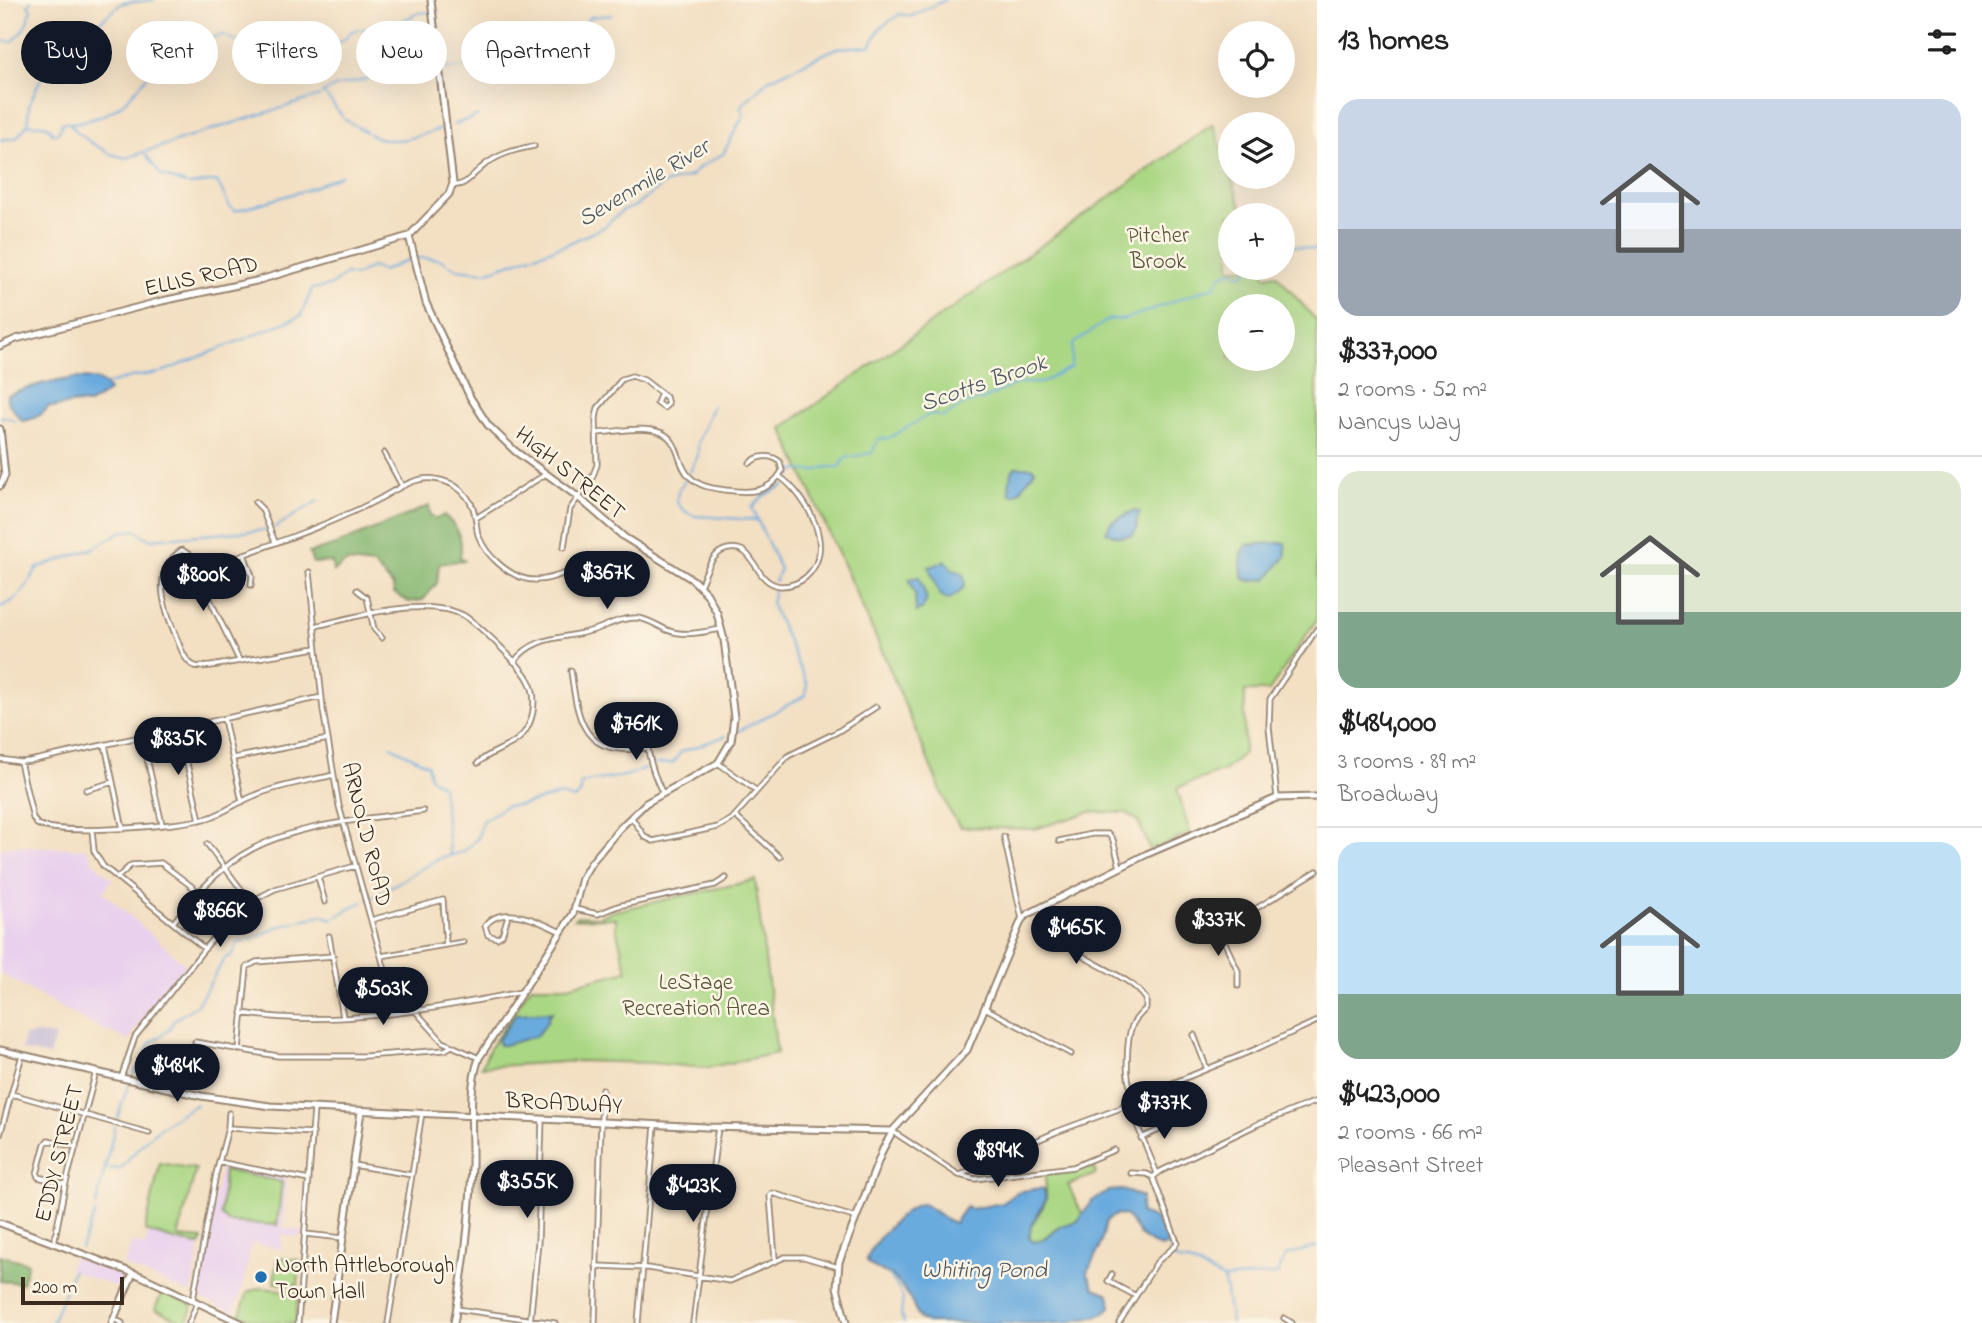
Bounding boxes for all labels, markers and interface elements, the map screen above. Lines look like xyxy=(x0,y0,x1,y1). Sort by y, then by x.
text: 13 homes xyxy=(1338,20,1449,64)
chip: Buy xyxy=(21,21,112,84)
chip: Rent xyxy=(126,21,218,84)
chip: Filters xyxy=(232,21,342,84)
chip: New xyxy=(356,21,447,84)
chip: Apartment xyxy=(461,21,615,84)
map controls xyxy=(1218,21,1295,371)
button: locate xyxy=(1218,21,1295,98)
icon: filters xyxy=(1923,23,1961,61)
button: layers xyxy=(1218,112,1295,189)
water label: Sevenmile River xyxy=(572,130,719,237)
icon: home xyxy=(1587,145,1713,271)
button: + xyxy=(1218,203,1295,280)
park label: Pitcher Brook xyxy=(1127,220,1190,279)
street label: ELLIS ROAD xyxy=(141,248,262,307)
button: − xyxy=(1218,294,1295,371)
text: $337,000 xyxy=(1338,330,1437,374)
water label: Scotts Brook xyxy=(916,346,1053,422)
text: 2 rooms · 52 m² xyxy=(1338,374,1487,407)
text: Nancys Way xyxy=(1338,407,1461,440)
street label: HIGH STREET xyxy=(507,419,632,529)
icon: home xyxy=(1587,517,1713,643)
pin: $367K xyxy=(558,552,656,611)
pin: $800K xyxy=(154,554,252,613)
text: $367K xyxy=(580,557,634,590)
text: $800K xyxy=(176,559,230,592)
pin: $761K xyxy=(587,702,685,762)
text: $484,000 xyxy=(1338,702,1436,746)
text: $761K xyxy=(610,708,662,741)
pin: $835K xyxy=(129,718,227,777)
text: $835K xyxy=(150,723,206,756)
text: 3 rooms · 89 m² xyxy=(1338,746,1476,779)
street label: ARNOLD ROAD xyxy=(332,759,399,910)
text: Broadway xyxy=(1338,779,1438,812)
icon: home xyxy=(1587,888,1713,1014)
pin: $866K xyxy=(171,890,269,949)
text: $866K xyxy=(193,895,247,928)
pin: $337K xyxy=(1169,898,1267,958)
text: $337K xyxy=(1191,904,1245,937)
pin: $465K xyxy=(1027,906,1125,966)
text: $465K xyxy=(1047,912,1105,945)
park label: LeStage Recreation Area xyxy=(622,967,770,1026)
pin: $503K xyxy=(334,968,432,1027)
text: $503K xyxy=(354,973,412,1006)
pin: $484K xyxy=(128,1044,226,1104)
text: $484K xyxy=(151,1050,203,1083)
text: $423,000 xyxy=(1338,1073,1440,1117)
street label: EDDY STREET xyxy=(27,1081,93,1226)
pin: $737K xyxy=(1115,1082,1213,1141)
street label: BROADWAY xyxy=(504,1085,624,1124)
text: $737K xyxy=(1137,1087,1191,1120)
text: 2 rooms · 66 m² xyxy=(1338,1117,1483,1150)
pin: $894K xyxy=(949,1130,1047,1189)
text: $894K xyxy=(973,1135,1023,1168)
text: Pleasant Street xyxy=(1338,1150,1483,1183)
pin: $355K xyxy=(478,1160,576,1220)
pin: $423K xyxy=(644,1164,742,1224)
text: $355K xyxy=(497,1166,557,1199)
text: $423K xyxy=(665,1170,721,1203)
place label: North Attleborough Town Hall xyxy=(275,1250,454,1309)
water label: Whiting Pond xyxy=(921,1254,1048,1289)
marker: North Attleborough Town Hall xyxy=(253,1269,269,1285)
scale bar xyxy=(21,1274,124,1306)
text: 200 m xyxy=(32,1275,77,1302)

